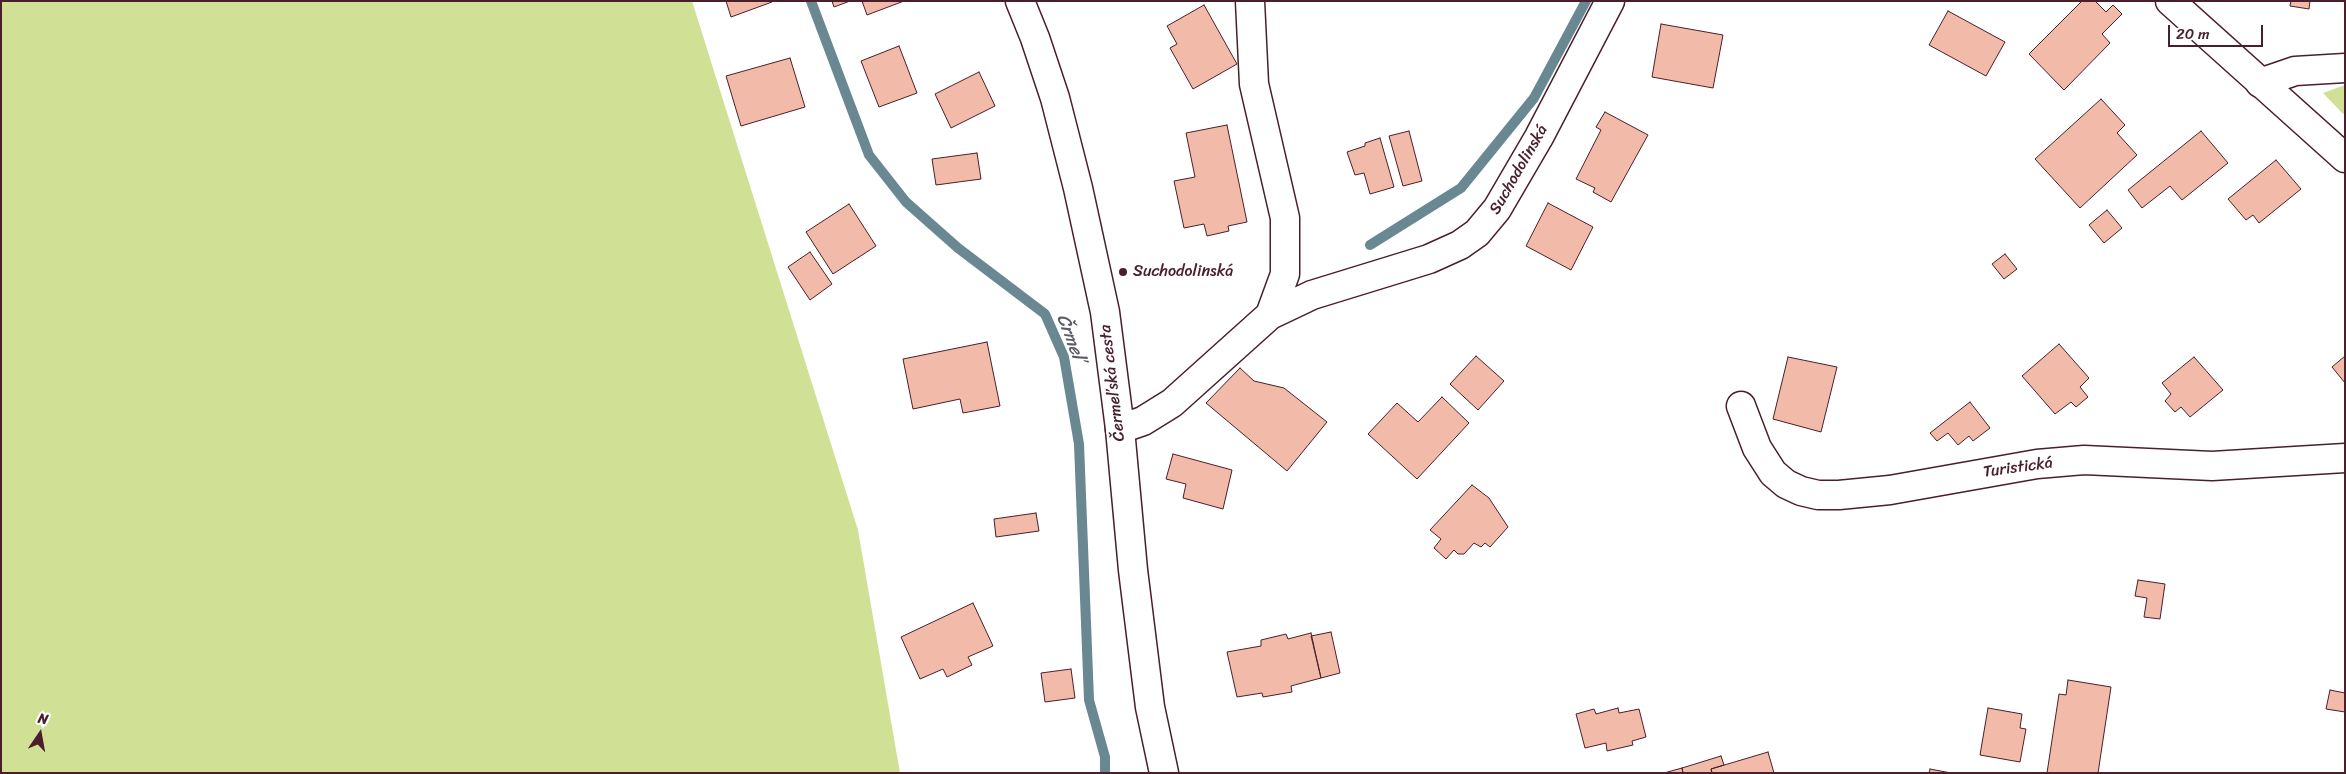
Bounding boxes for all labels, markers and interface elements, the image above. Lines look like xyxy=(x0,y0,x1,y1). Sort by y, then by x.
scale bar xyxy=(2171,15,2266,47)
text: 20 m xyxy=(2176,21,2210,47)
street label: Suchodolinská xyxy=(1486,122,1552,218)
place label: Suchodolinská xyxy=(1133,262,1233,282)
marker: Suchodolinská xyxy=(1117,266,1129,278)
water label: Črmeľ xyxy=(1051,311,1089,365)
street label: Čermeľská cesta xyxy=(1096,324,1130,442)
street label: Turistická xyxy=(1982,454,2054,482)
text: N xyxy=(36,706,51,732)
north arrow xyxy=(15,709,65,759)

